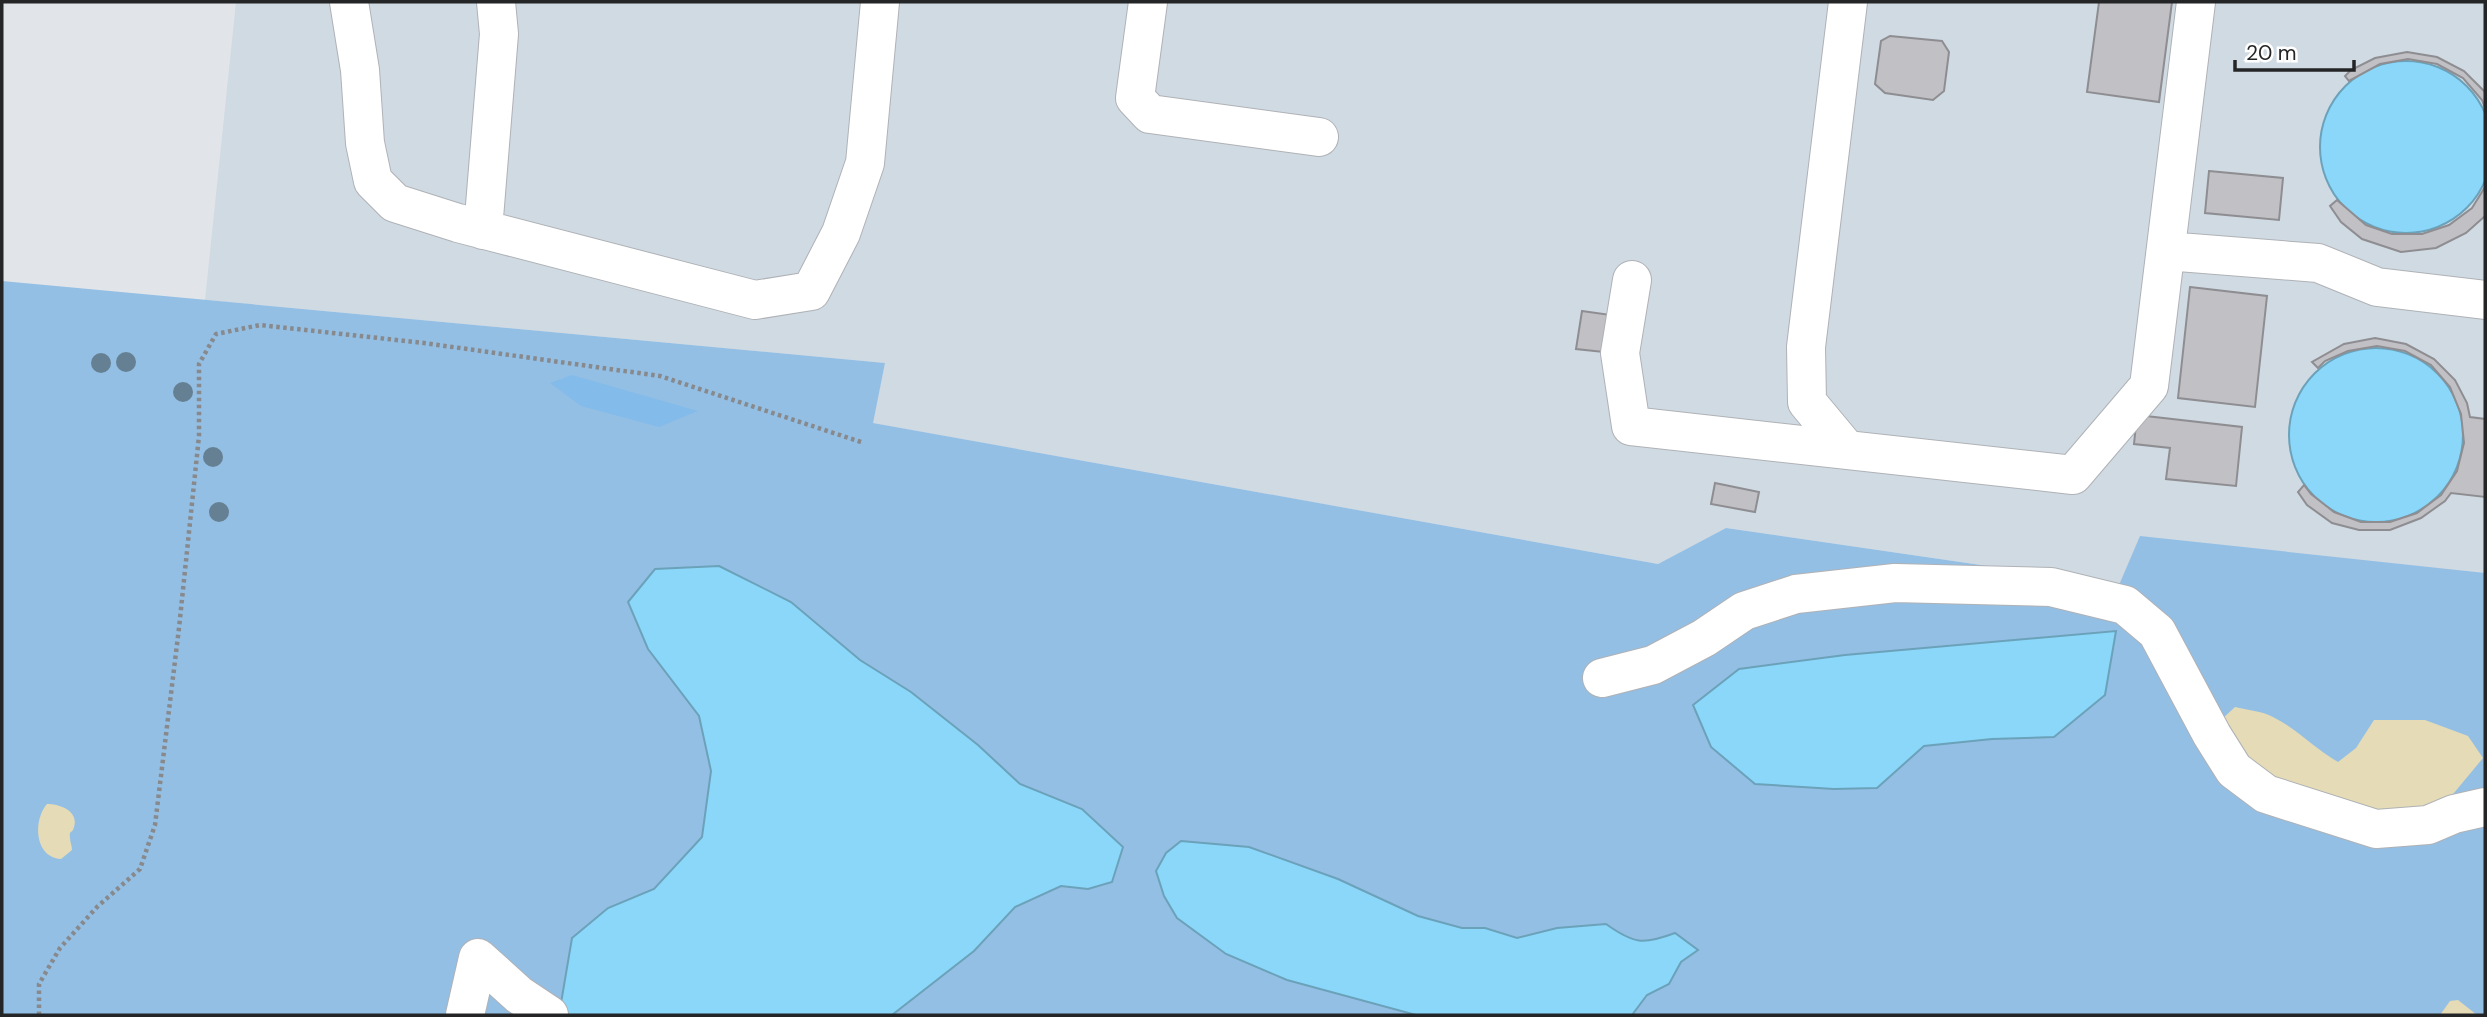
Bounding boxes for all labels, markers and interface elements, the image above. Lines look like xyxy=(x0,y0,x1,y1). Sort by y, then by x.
scale bar xyxy=(2235,28,2354,72)
text: 20 m xyxy=(2246,39,2297,67)

